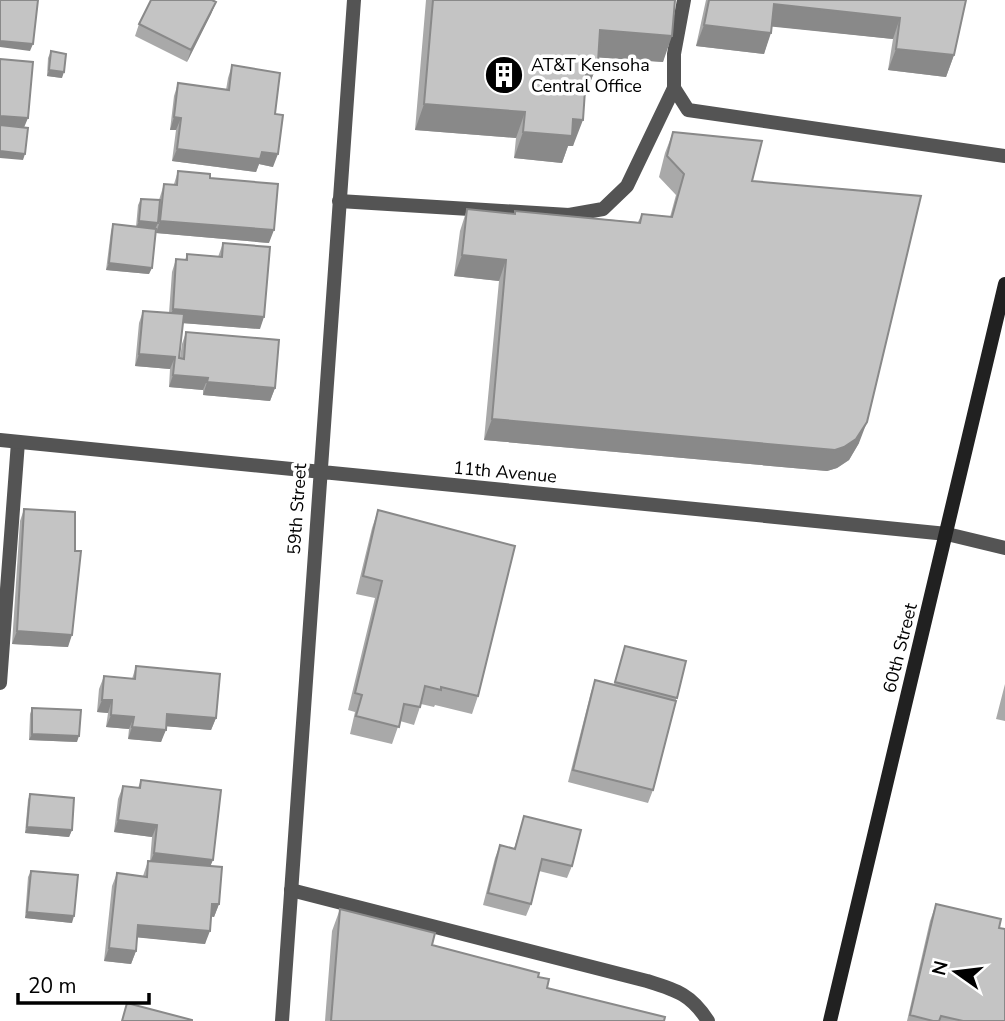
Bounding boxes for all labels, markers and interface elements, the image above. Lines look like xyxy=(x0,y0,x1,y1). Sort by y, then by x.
place label: AT&T Kensoha Central Office xyxy=(531,53,650,98)
building icon: AT&T Kensoha Central Office xyxy=(483,54,525,96)
street label: 11th Avenue xyxy=(452,456,558,488)
street label: 59th Street xyxy=(282,462,312,556)
street label: 60th Street xyxy=(877,600,923,695)
north arrow xyxy=(921,937,991,1007)
text: N xyxy=(926,958,955,978)
scale bar xyxy=(18,962,149,1006)
text: 20 m xyxy=(28,972,77,1000)

